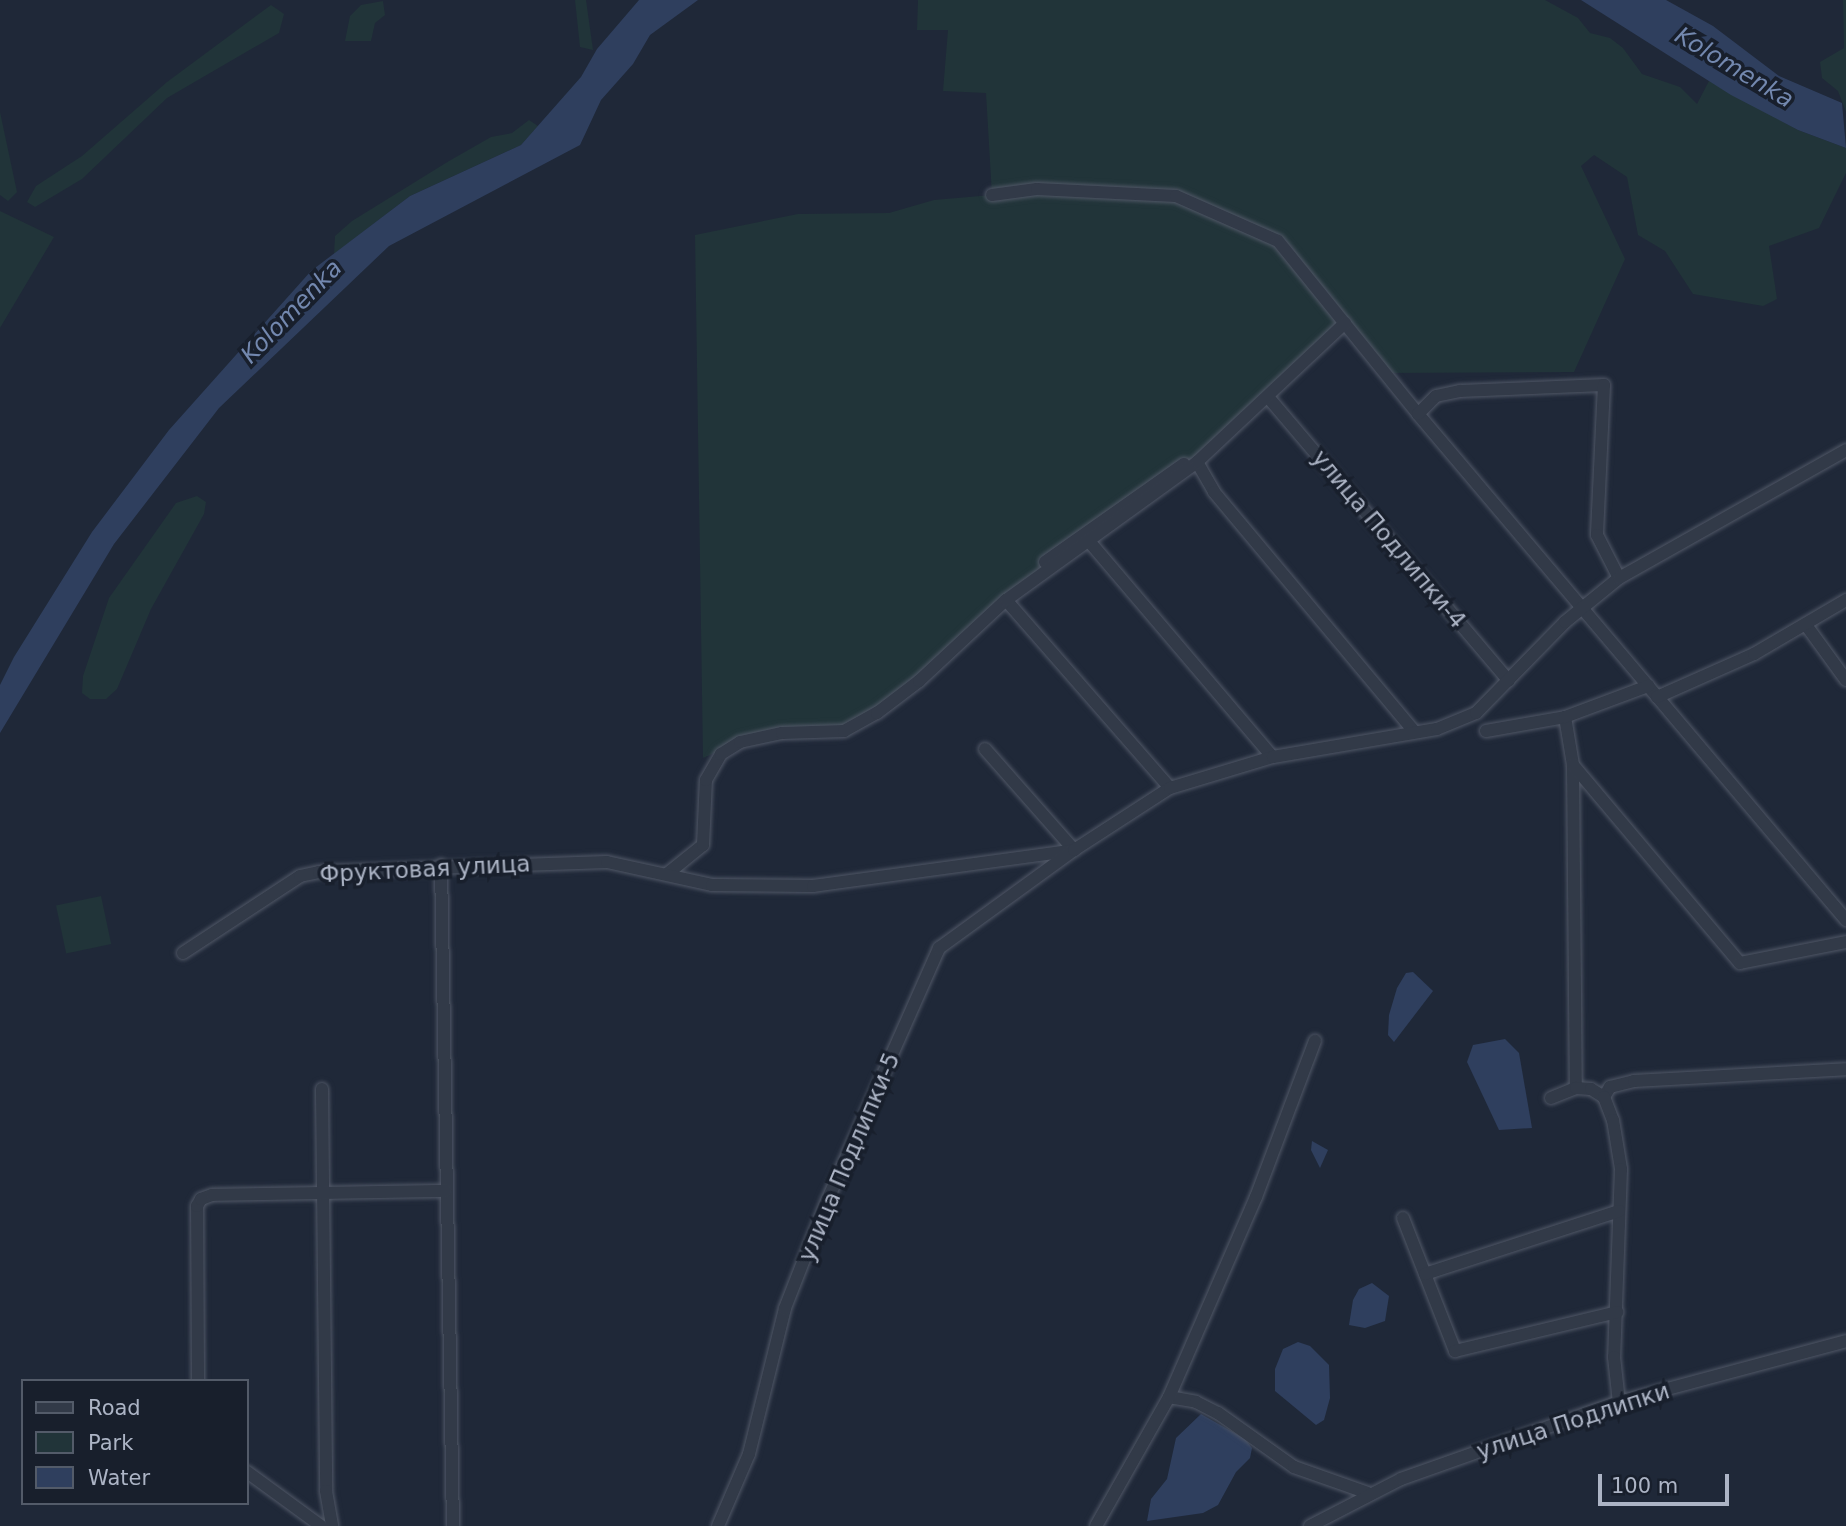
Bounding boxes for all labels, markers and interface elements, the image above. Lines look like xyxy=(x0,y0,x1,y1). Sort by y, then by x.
water label: Kolomenka xyxy=(1670,21,1798,115)
water label: Kolomenka xyxy=(235,254,349,370)
street label: улица Подлипки-4 xyxy=(1306,444,1472,634)
street label: Фруктовая улица xyxy=(319,850,531,888)
street label: улица Подлипки-5 xyxy=(793,1048,905,1266)
street label: улица Подлипки xyxy=(1473,1377,1673,1465)
legend xyxy=(21,1379,248,1505)
text: Road xyxy=(88,1396,141,1420)
text: Park xyxy=(88,1431,133,1455)
scale bar xyxy=(1601,1460,1732,1504)
text: Water xyxy=(88,1466,150,1490)
text: 100 m xyxy=(1611,1474,1678,1498)

